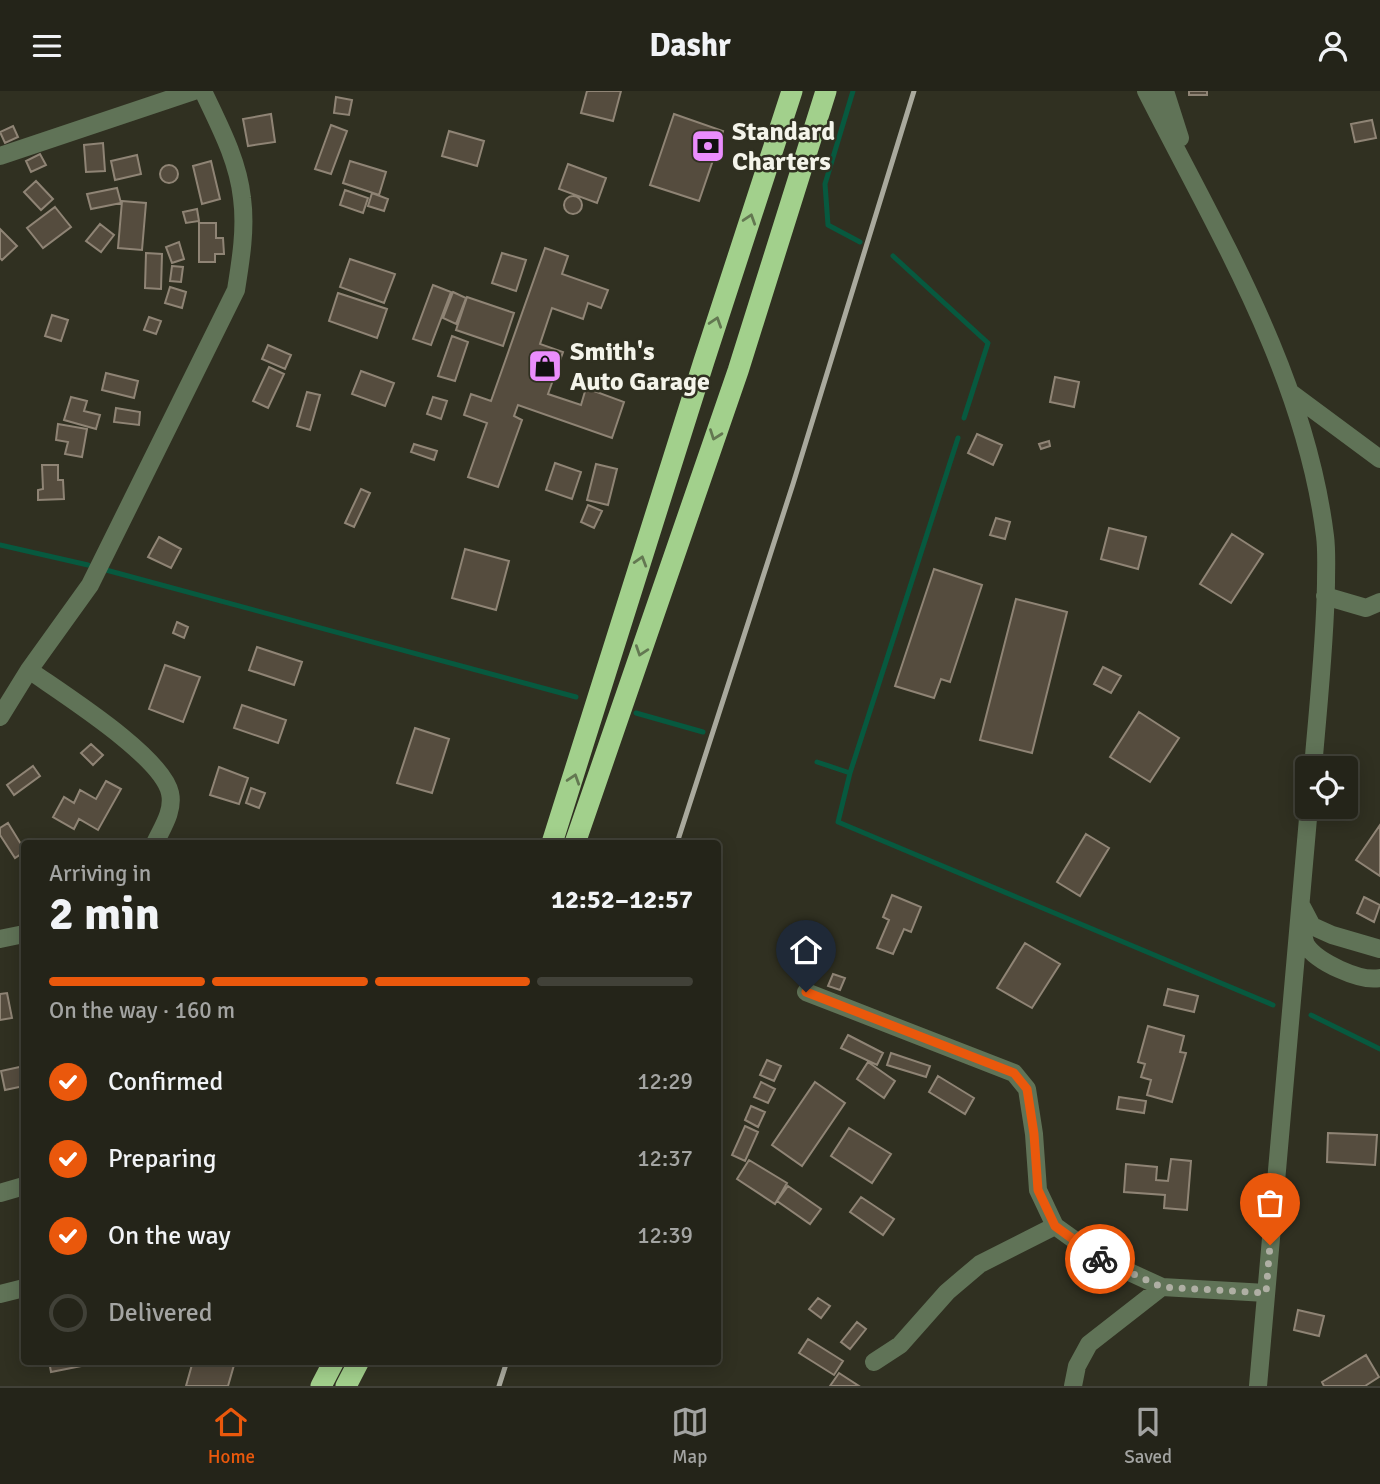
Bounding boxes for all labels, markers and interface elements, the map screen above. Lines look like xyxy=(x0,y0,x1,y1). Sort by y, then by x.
text: Dashr xyxy=(649,26,731,65)
icon: menu xyxy=(28,27,66,65)
icon: person xyxy=(1314,27,1352,65)
place label: Standard Charters xyxy=(732,116,835,178)
bank icon: Standard Charters xyxy=(689,127,727,165)
one-way arrow xyxy=(742,213,756,226)
one-way arrow xyxy=(708,316,722,329)
place label: Smith's Auto Garage xyxy=(570,336,710,398)
shop icon: Smith's Auto Garage xyxy=(526,347,564,385)
one-way arrow xyxy=(709,429,723,441)
one-way arrow xyxy=(633,556,647,568)
one-way arrow xyxy=(635,644,649,656)
map controls xyxy=(1295,756,1358,819)
button: locate xyxy=(1295,756,1358,819)
one-way arrow xyxy=(566,773,580,785)
text: Arriving in xyxy=(49,859,151,888)
text: 12:52–12:57 xyxy=(551,884,693,916)
text: 2 min xyxy=(49,886,160,942)
pin xyxy=(776,920,836,992)
icon: home xyxy=(787,931,825,969)
text: On the way · 160 m xyxy=(49,996,235,1025)
icon: check xyxy=(49,1063,87,1101)
text: Confirmed xyxy=(108,1066,223,1098)
text: 12:29 xyxy=(637,1067,693,1096)
icon: check xyxy=(49,1140,87,1178)
text: Preparing xyxy=(108,1143,216,1175)
text: 12:37 xyxy=(637,1144,693,1173)
pin xyxy=(1240,1173,1300,1245)
icon: bag xyxy=(1251,1184,1289,1222)
icon: check xyxy=(49,1217,87,1255)
text: On the way xyxy=(108,1220,231,1252)
text: 12:39 xyxy=(637,1221,693,1250)
courier xyxy=(1065,1224,1135,1294)
icon: bike xyxy=(1081,1240,1119,1278)
text: Delivered xyxy=(108,1297,213,1329)
tab: Home xyxy=(208,1403,255,1469)
tab: Map xyxy=(671,1403,709,1469)
tab: Saved xyxy=(1124,1403,1172,1469)

